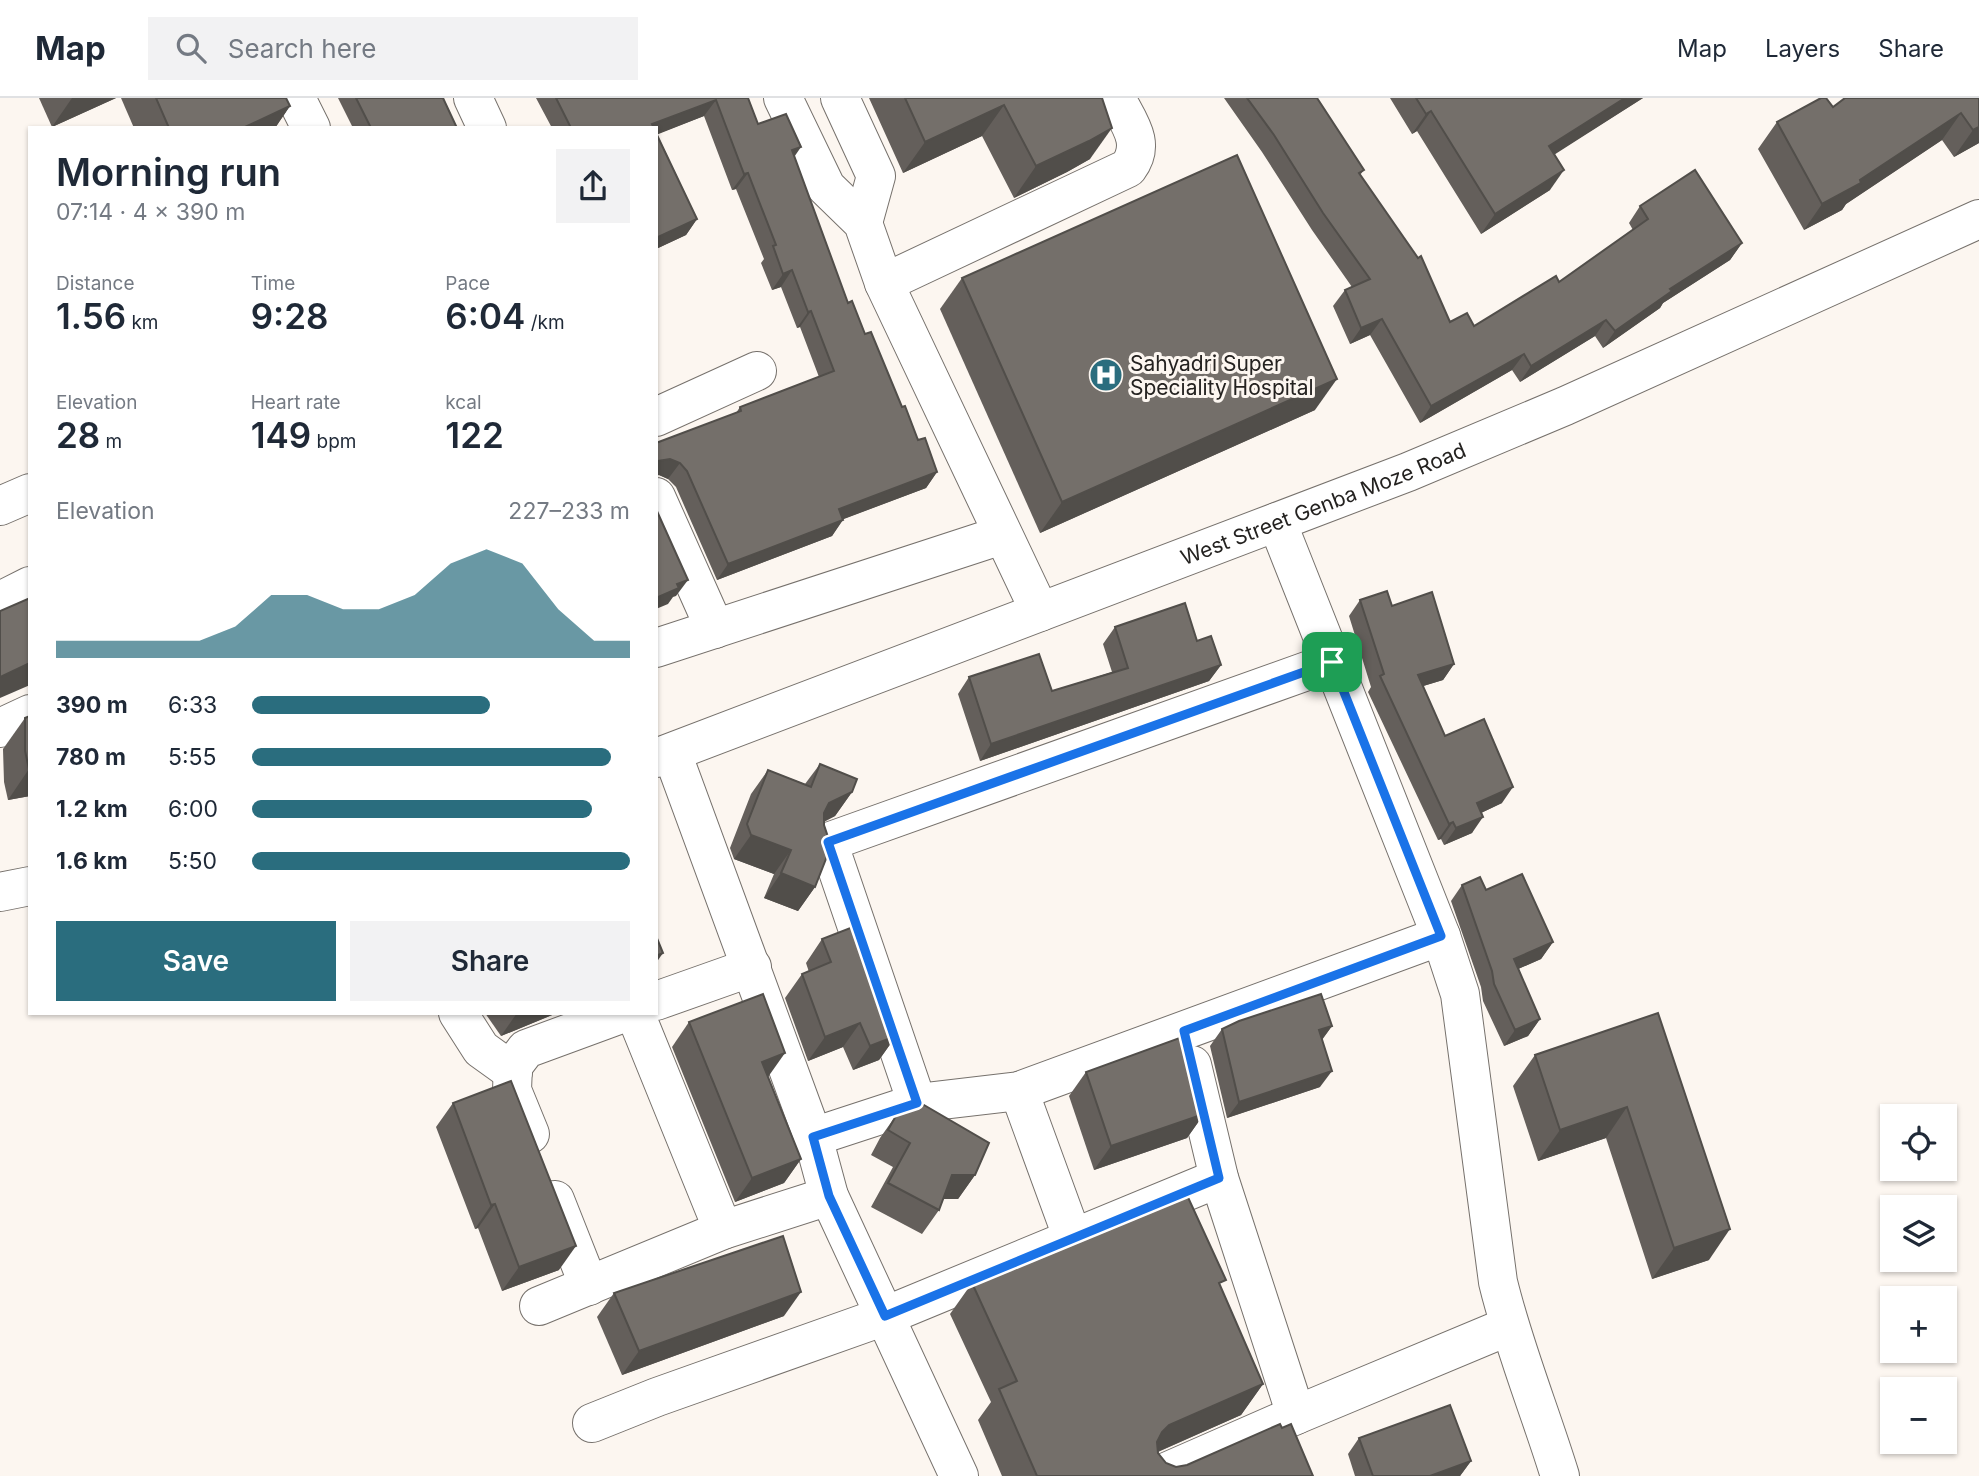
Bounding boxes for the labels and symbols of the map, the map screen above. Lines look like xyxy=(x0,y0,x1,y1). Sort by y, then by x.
place label: Sahyadri Super Speciality Hospital xyxy=(1130,351,1314,400)
hospital icon: Sahyadri Super Speciality Hospital xyxy=(1087,356,1125,394)
street label: West Street Genba Moze Road xyxy=(1177,437,1469,570)
pin xyxy=(1302,632,1362,692)

